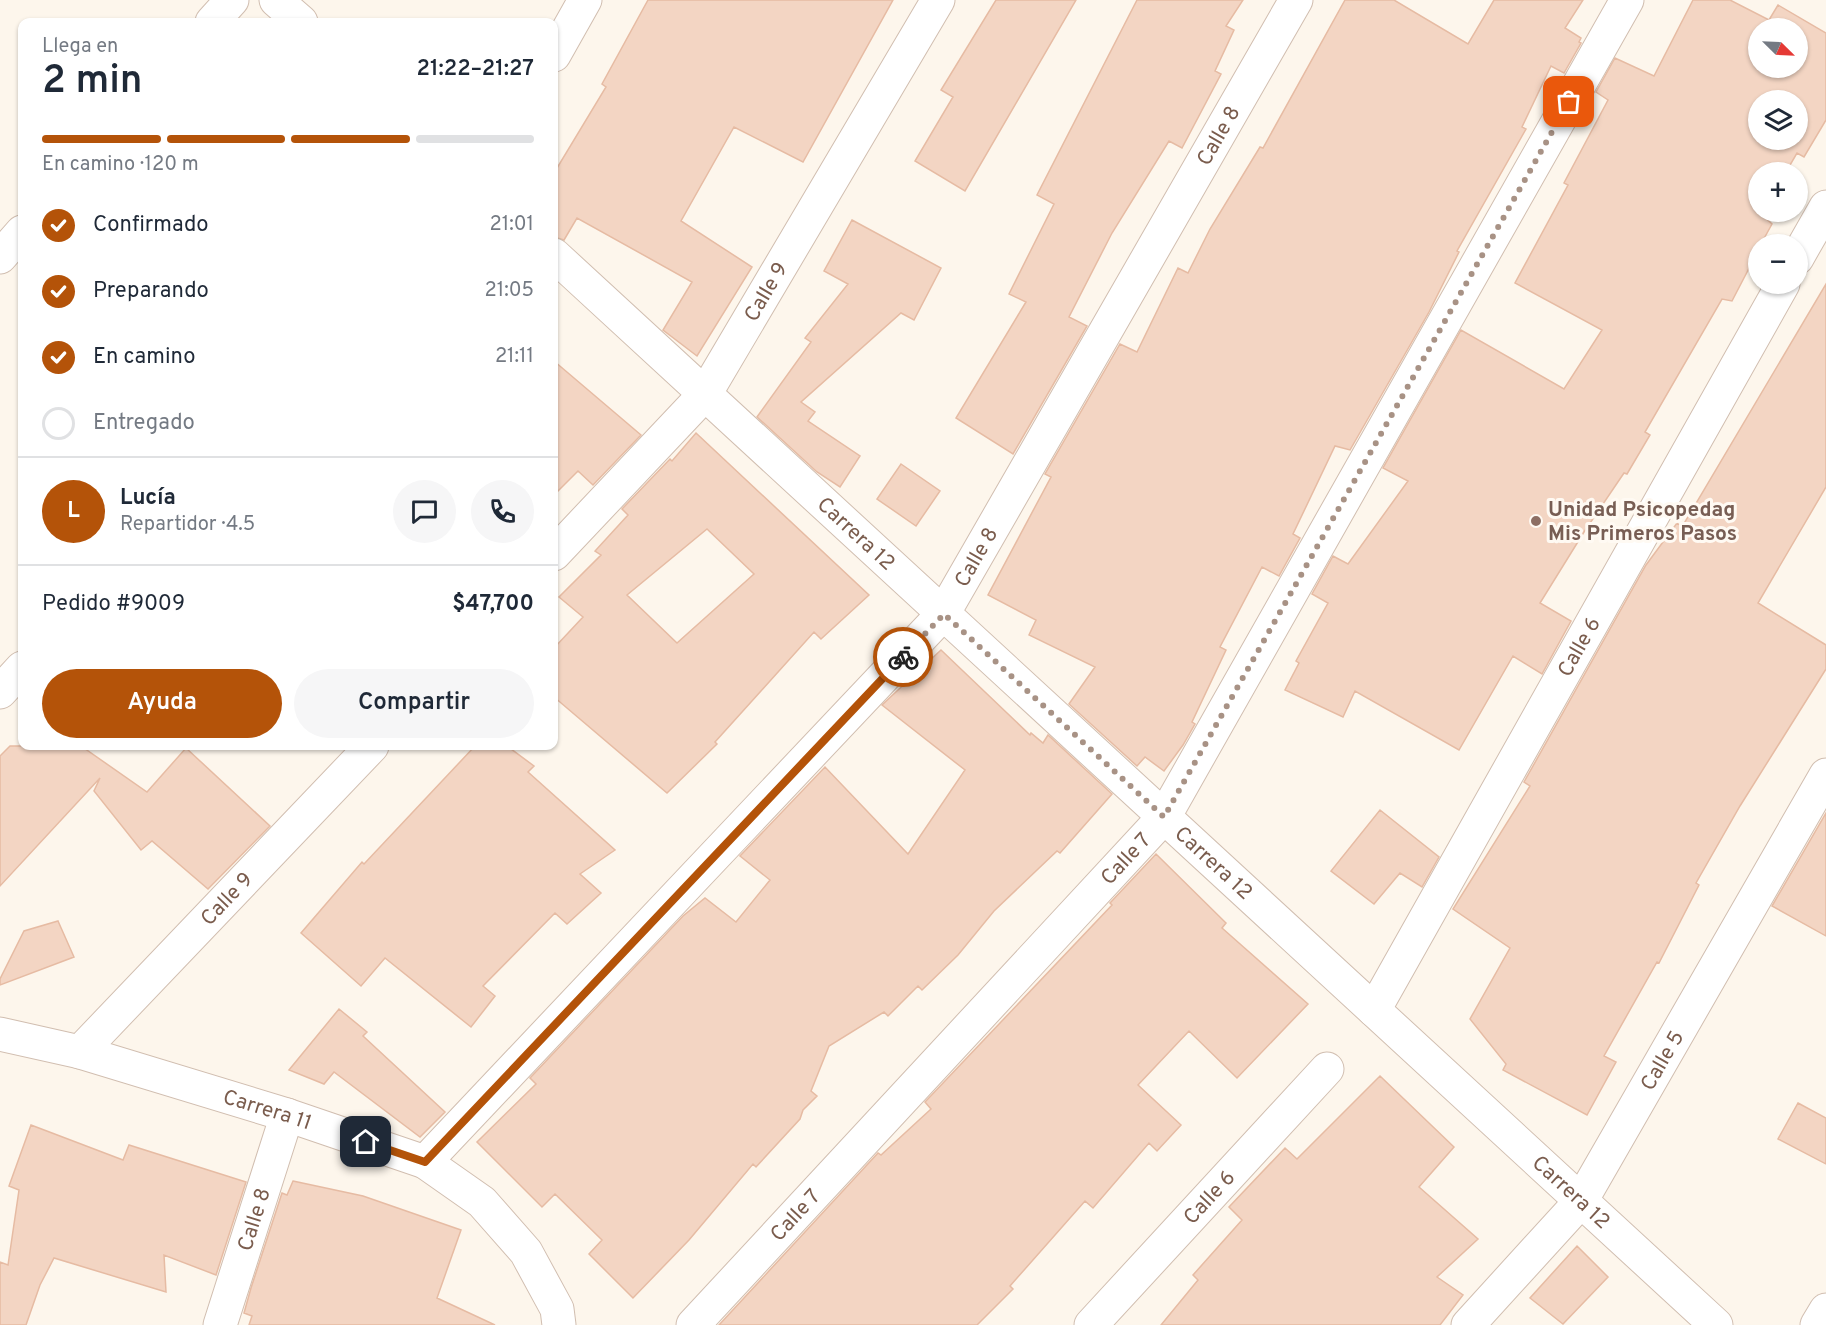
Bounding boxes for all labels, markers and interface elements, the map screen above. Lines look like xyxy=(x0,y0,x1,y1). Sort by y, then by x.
north arrow xyxy=(1748,18,1808,78)
map controls xyxy=(1748,18,1808,294)
text: Llega en xyxy=(42,34,118,60)
text: 21:22–21:27 xyxy=(417,56,534,83)
text: 2 min xyxy=(42,58,143,107)
pin xyxy=(1543,76,1594,127)
icon: bag xyxy=(1552,85,1585,118)
button: layers xyxy=(1748,90,1808,150)
street label: Calle 8 xyxy=(1192,101,1247,171)
text: En camino · 120 m xyxy=(42,152,199,178)
button: + xyxy=(1748,162,1808,222)
icon: check xyxy=(42,209,75,242)
text: Confirmado xyxy=(93,212,209,239)
text: 21:01 xyxy=(490,212,534,238)
button: − xyxy=(1748,234,1808,294)
street label: Calle 9 xyxy=(739,258,795,327)
icon: check xyxy=(42,275,75,308)
text: Preparando xyxy=(93,278,209,305)
text: 21:05 xyxy=(485,278,534,304)
icon: check xyxy=(42,341,75,374)
text: En camino xyxy=(93,344,195,371)
text: 21:11 xyxy=(495,344,534,370)
text: Entregado xyxy=(93,410,195,437)
button: chat xyxy=(393,480,456,543)
button: phone xyxy=(471,480,534,543)
text: Lucía xyxy=(120,485,176,512)
street label: Carrera 12 xyxy=(811,492,900,577)
place label: Unidad Psicopedag Mis Primeros Pasos xyxy=(1548,497,1737,548)
text: L xyxy=(67,498,80,525)
text: Repartidor · 4.5 xyxy=(120,512,255,538)
marker: Unidad Psicopedag Mis Primeros Pasos xyxy=(1529,514,1543,528)
street label: Calle 8 xyxy=(949,523,1005,592)
text: Pedido #9009 xyxy=(42,591,185,618)
text: $47,700 xyxy=(452,591,534,618)
street label: Calle 6 xyxy=(1552,613,1608,682)
courier xyxy=(873,627,933,687)
icon: bike xyxy=(887,641,920,674)
button: Ayuda xyxy=(42,669,282,738)
button: Compartir xyxy=(294,669,534,738)
street label: Carrera 12 xyxy=(1168,821,1258,906)
street label: Calle 7 xyxy=(1096,828,1158,892)
street label: Calle 9 xyxy=(195,867,259,932)
street label: Calle 5 xyxy=(1635,1026,1691,1096)
street label: Carrera 11 xyxy=(219,1084,315,1137)
pin xyxy=(340,1116,391,1167)
icon: home xyxy=(349,1125,382,1158)
street label: Carrera 12 xyxy=(1526,1150,1615,1236)
street label: Calle 6 xyxy=(1178,1165,1242,1231)
street label: Calle 7 xyxy=(765,1184,827,1248)
street label: Calle 8 xyxy=(232,1185,278,1255)

